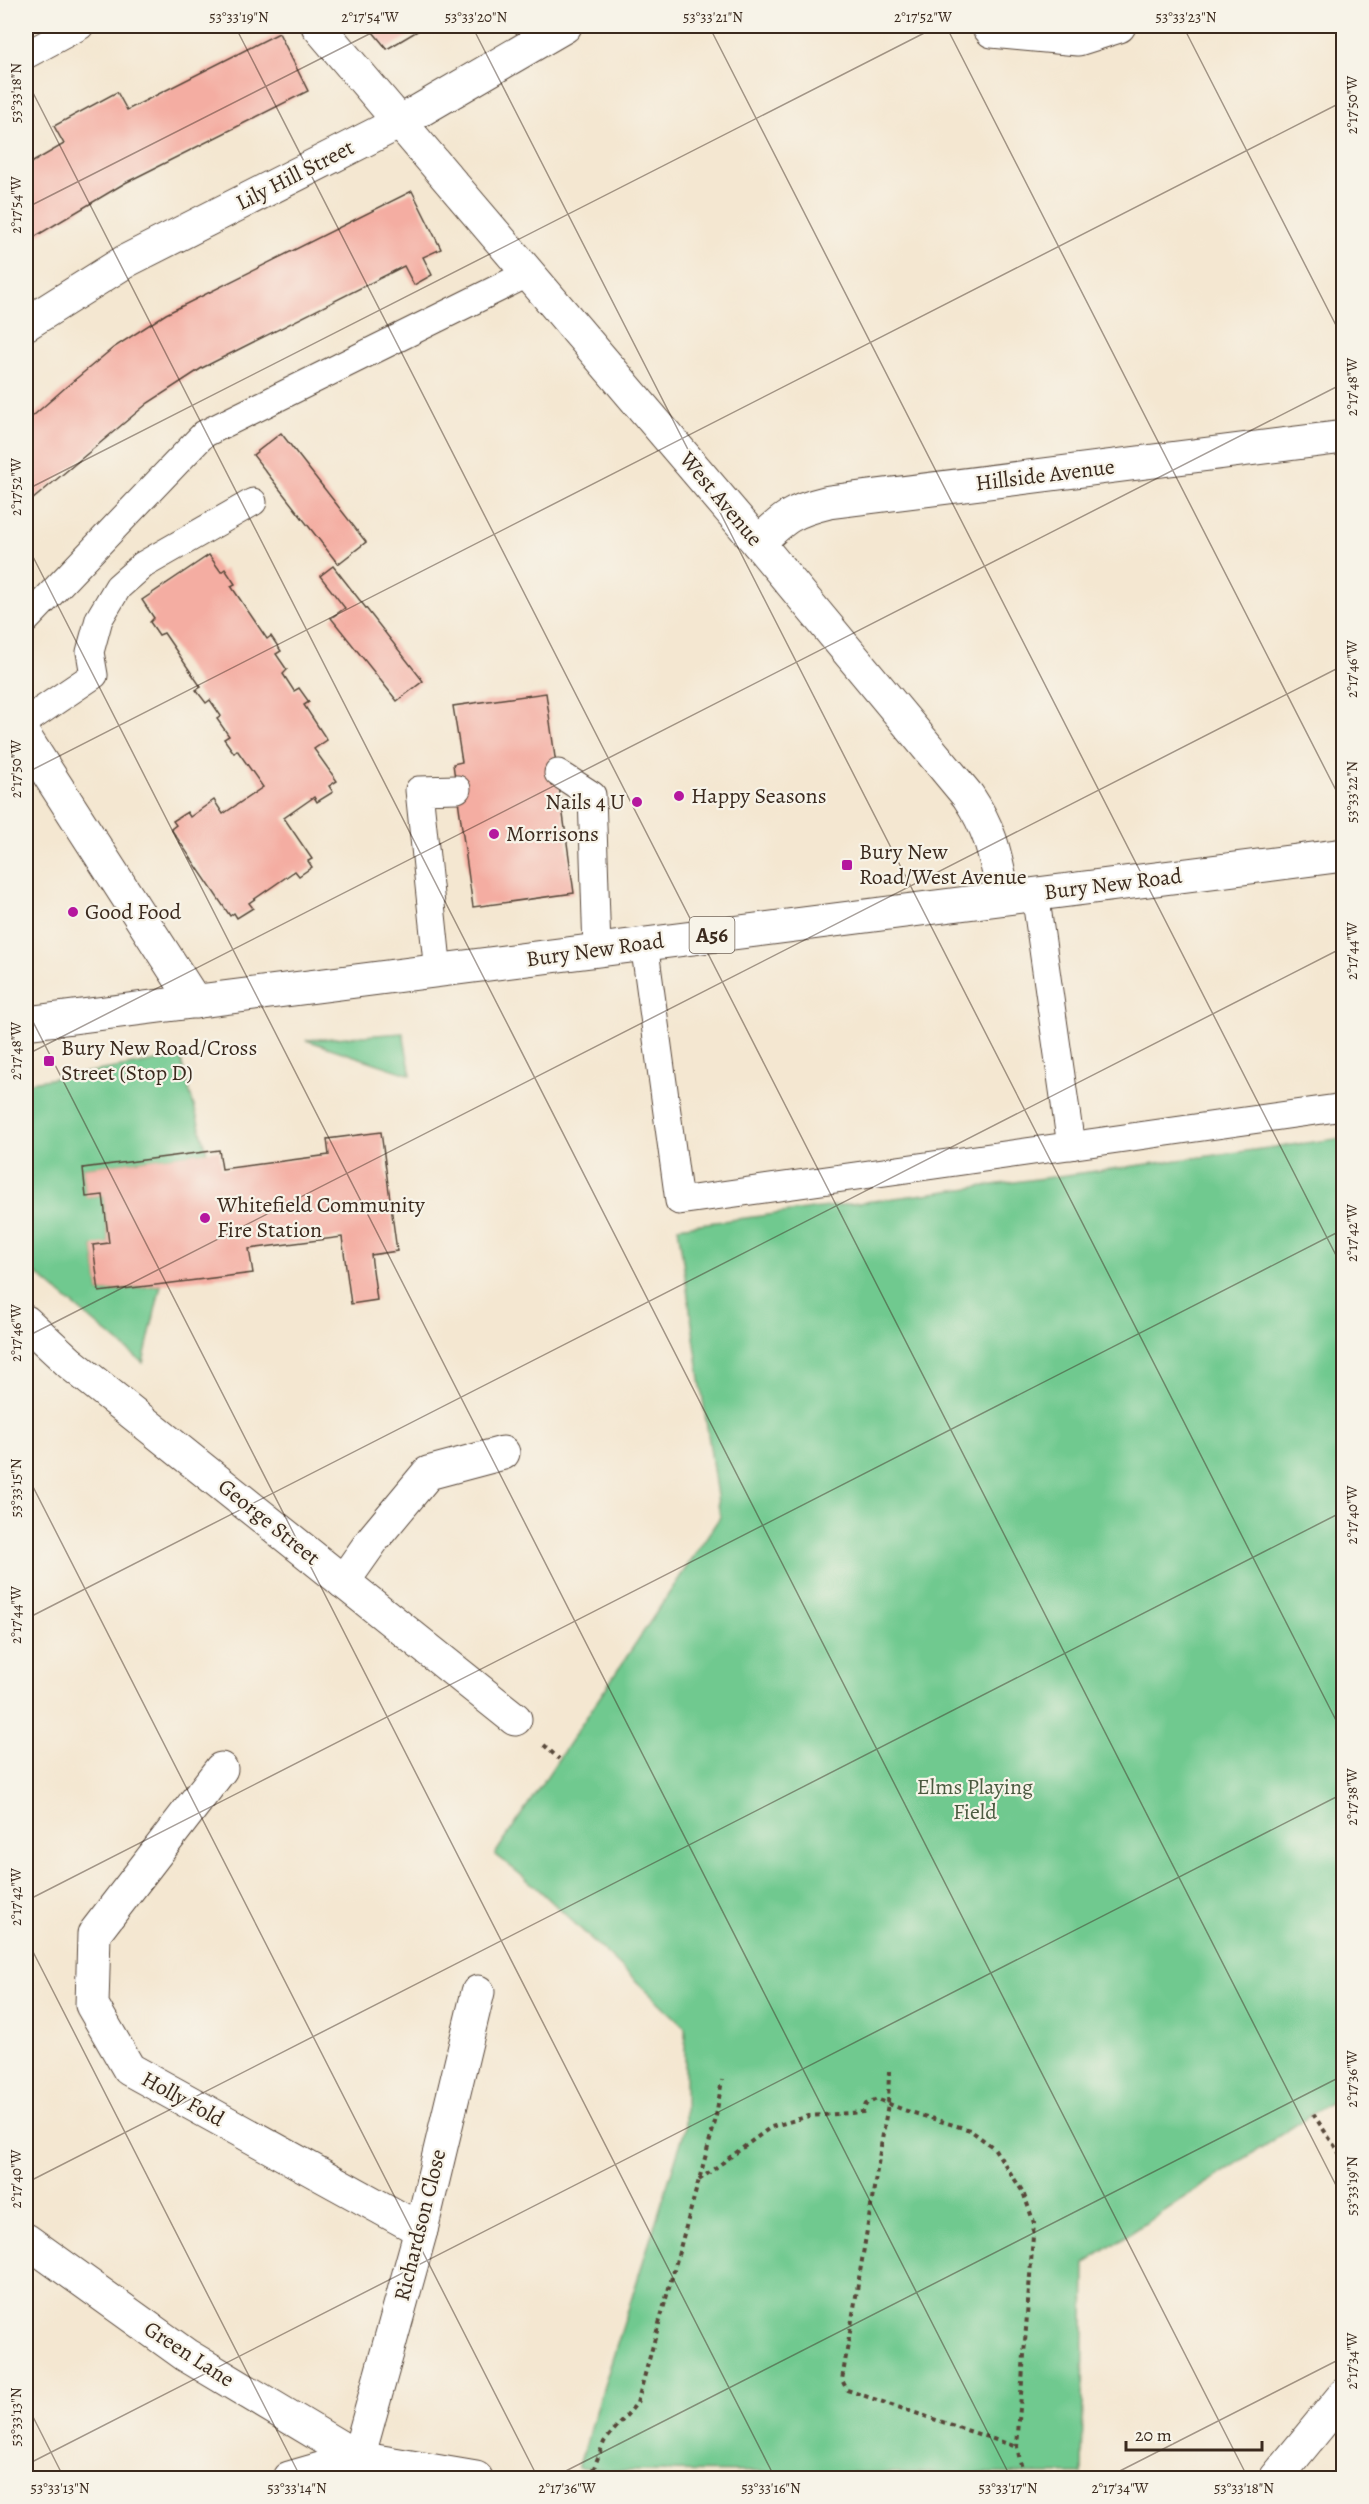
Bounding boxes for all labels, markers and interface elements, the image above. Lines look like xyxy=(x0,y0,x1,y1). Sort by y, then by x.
text: 53°33'19"N xyxy=(209,7,269,27)
text: 2°17'54"W xyxy=(341,7,399,27)
text: 53°33'20"N xyxy=(445,7,508,27)
text: 53°33'21"N xyxy=(683,7,743,27)
text: 2°17'52"W xyxy=(894,7,952,27)
text: 53°33'23"N xyxy=(1156,7,1217,27)
text: 53°33'18"N xyxy=(6,63,26,123)
text: 2°17'50"W xyxy=(1342,76,1362,134)
street label: Lily Hill Street xyxy=(231,132,359,218)
text: 2°17'54"W xyxy=(6,176,26,234)
text: 2°17'48"W xyxy=(1342,358,1362,416)
street label: West Avenue xyxy=(672,445,769,553)
street label: Hillside Avenue xyxy=(974,452,1116,498)
text: 2°17'52"W xyxy=(6,458,26,516)
text: 2°17'46"W xyxy=(1342,640,1362,698)
text: 2°17'50"W xyxy=(6,740,26,798)
text: 53°33'22"N xyxy=(1342,761,1362,823)
place label: Happy Seasons xyxy=(691,781,826,811)
place label: Nails 4 U xyxy=(545,787,625,817)
marker: Happy Seasons xyxy=(672,789,686,803)
marker: Nails 4 U xyxy=(630,795,644,809)
place label: Morrisons xyxy=(506,819,599,849)
marker: Morrisons xyxy=(487,827,501,841)
place label: Bury New Road/West Avenue xyxy=(859,837,1027,892)
marker: Bury New Road/West Avenue xyxy=(840,858,854,872)
street label: Bury New Road xyxy=(1042,861,1184,907)
place label: Good Food xyxy=(85,897,182,927)
marker: Good Food xyxy=(66,905,80,919)
road number: A56 xyxy=(690,917,734,953)
text: 2°17'44"W xyxy=(1342,922,1362,980)
street label: Bury New Road xyxy=(524,925,666,975)
text: 2°17'48"W xyxy=(6,1022,26,1080)
place label: Bury New Road/Cross Street (Stop D) xyxy=(61,1033,257,1088)
marker: Bury New Road/Cross Street (Stop D) xyxy=(42,1054,56,1068)
place label: Whitefield Community Fire Station xyxy=(216,1190,425,1245)
text: 2°17'42"W xyxy=(1342,1204,1362,1262)
marker: Whitefield Community Fire Station xyxy=(198,1211,212,1225)
text: 2°17'46"W xyxy=(6,1304,26,1362)
text: 53°33'15"N xyxy=(6,1458,26,1518)
street label: George Street xyxy=(212,1472,326,1572)
text: 2°17'40"W xyxy=(1342,1485,1362,1544)
text: 2°17'44"W xyxy=(6,1586,26,1644)
text: 2°17'38"W xyxy=(1342,1768,1362,1826)
park label: Elms Playing Field xyxy=(917,1772,1033,1827)
text: 2°17'42"W xyxy=(6,1868,26,1926)
text: 2°17'36"W xyxy=(1342,2050,1362,2108)
street label: Holly Fold xyxy=(136,2064,230,2134)
street label: Richardson Close xyxy=(387,2146,453,2304)
text: 2°17'40"W xyxy=(6,2149,26,2208)
text: 53°33'19"N xyxy=(1342,2156,1362,2216)
street label: Green Lane xyxy=(138,2314,240,2394)
text: 2°17'34"W xyxy=(1342,2332,1362,2390)
text: 53°33'13"N xyxy=(6,2387,26,2446)
scale bar xyxy=(1126,2414,1262,2452)
text: 20 m xyxy=(1135,2423,1172,2447)
text: 53°33'13"N xyxy=(31,2478,90,2498)
text: 53°33'14"N xyxy=(267,2478,327,2498)
text: 2°17'36"W xyxy=(538,2478,596,2498)
text: 53°33'16"N xyxy=(741,2478,801,2498)
text: 53°33'17"N xyxy=(978,2478,1038,2498)
text: 2°17'34"W xyxy=(1091,2478,1149,2498)
text: 53°33'18"N xyxy=(1214,2478,1274,2498)

